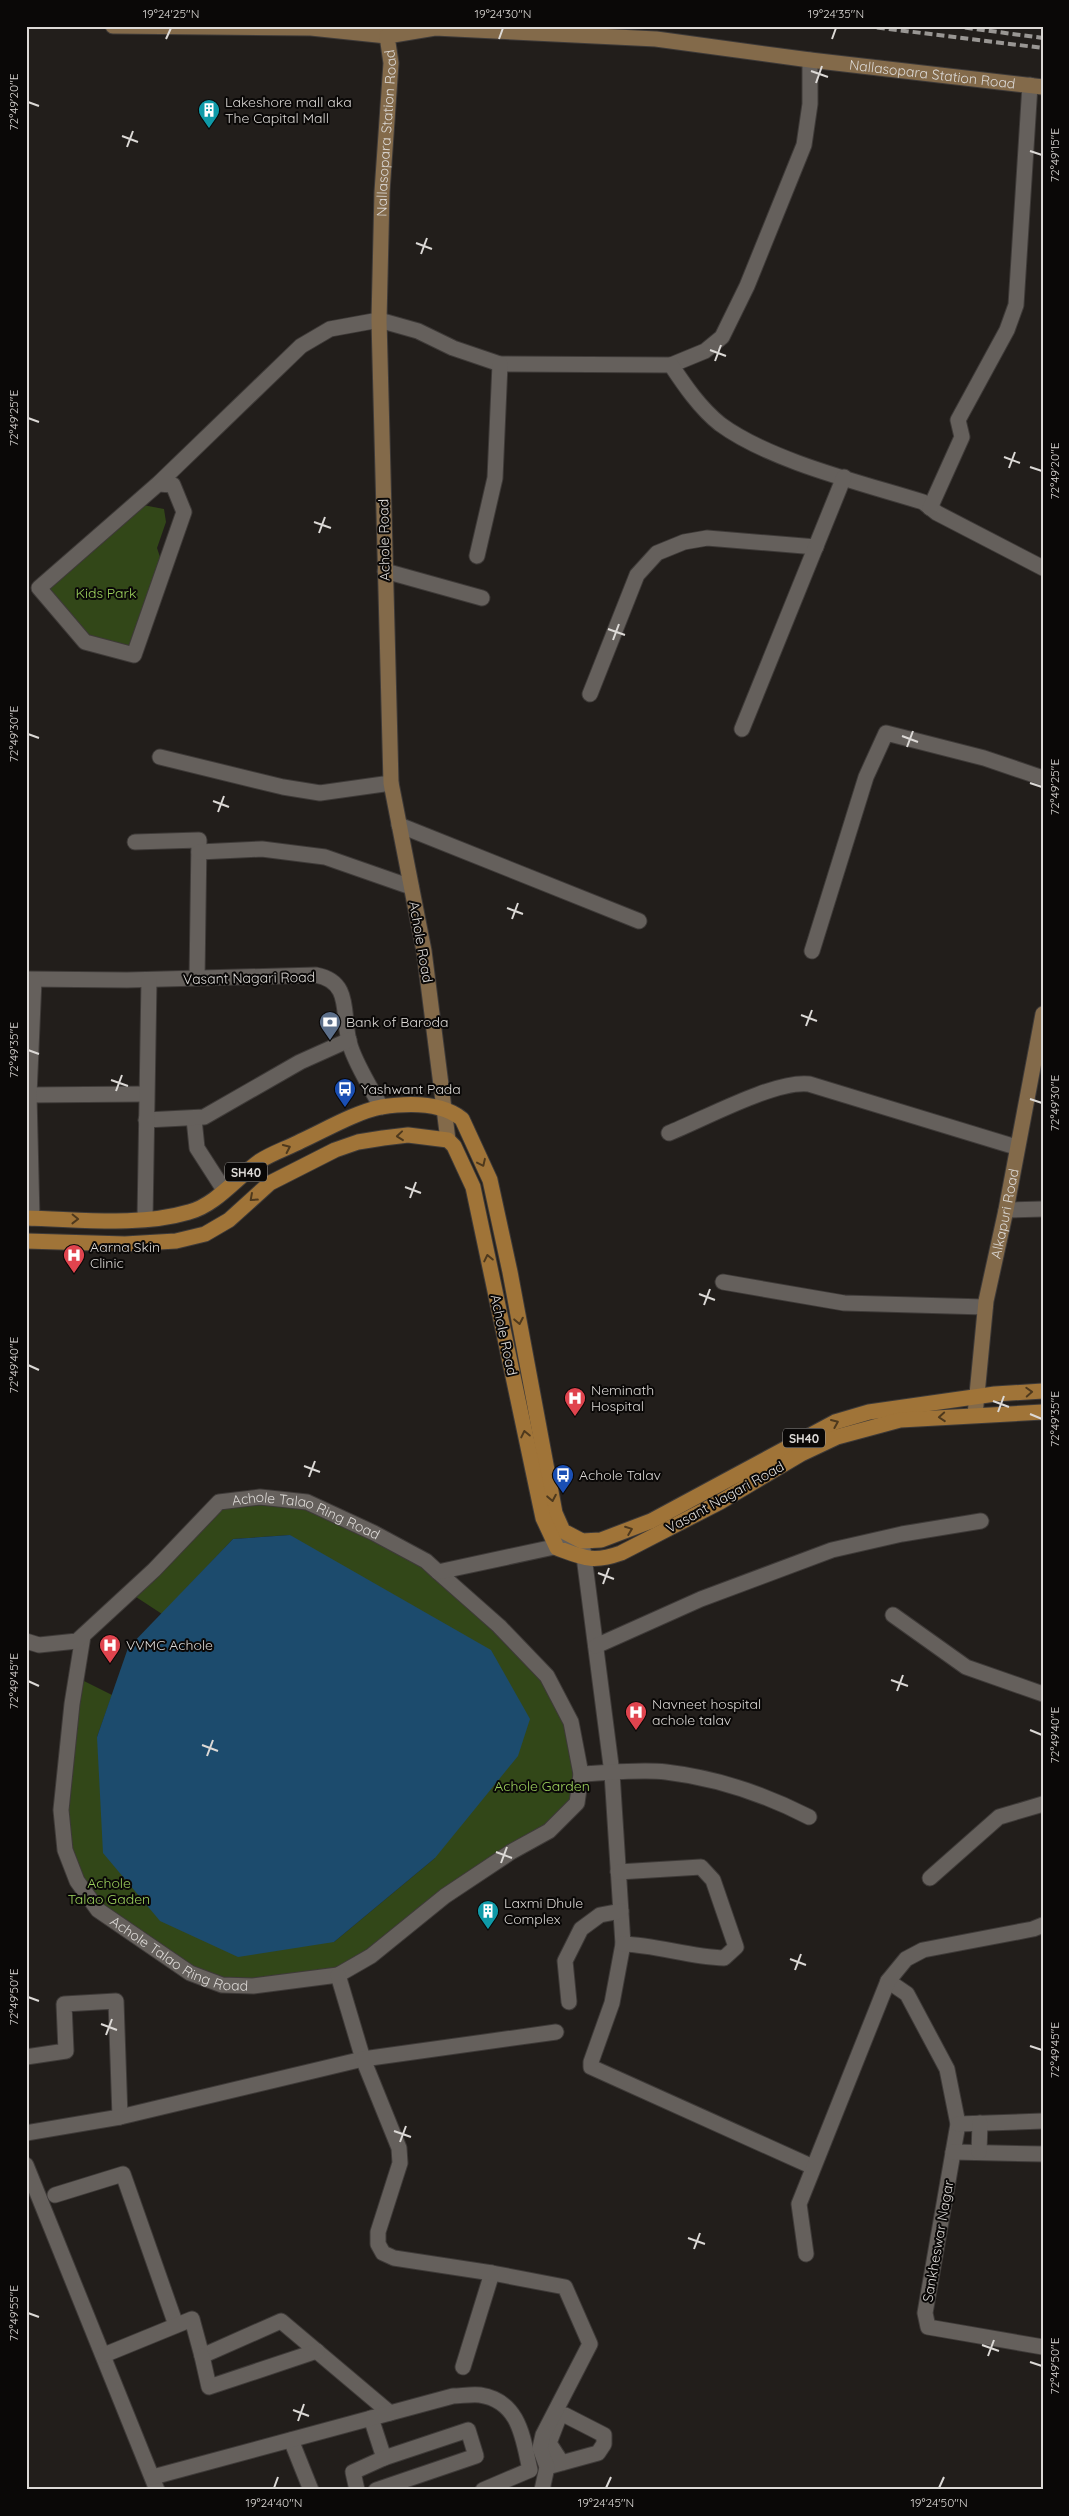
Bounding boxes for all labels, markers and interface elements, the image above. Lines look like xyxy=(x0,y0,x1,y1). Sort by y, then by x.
text: 19°24'25"N xyxy=(143,6,199,21)
text: 19°24'30"N xyxy=(475,6,532,21)
text: 19°24'35"N xyxy=(808,6,864,21)
street label: Nallasopara Station Road xyxy=(372,48,400,217)
street label: Nallasopara Station Road xyxy=(848,56,1016,93)
text: 72°49'20"E xyxy=(6,73,21,131)
place label: Lakeshore mall aka The Capital Mall xyxy=(225,93,352,127)
building icon: Lakeshore mall aka The Capital Mall xyxy=(197,98,221,129)
text: 72°49'15"E xyxy=(1047,128,1062,182)
text: 72°49'25"E xyxy=(6,390,21,446)
text: 72°49'20"E xyxy=(1047,442,1062,500)
street label: Achole Road xyxy=(374,499,394,581)
park label: Kids Park xyxy=(76,584,136,602)
text: 72°49'30"E xyxy=(6,705,21,762)
text: 72°49'25"E xyxy=(1047,759,1062,815)
street label: Achole Road xyxy=(405,900,437,984)
street label: Vasant Nagari Road xyxy=(183,968,315,988)
bank icon: Bank of Baroda xyxy=(318,1010,342,1041)
place label: Bank of Baroda xyxy=(346,1013,448,1031)
text: 72°49'35"E xyxy=(6,1022,21,1078)
text: 72°49'30"E xyxy=(1047,1074,1062,1131)
bus stop icon: Yashwant Pada xyxy=(333,1077,357,1108)
place label: Yashwant Pada xyxy=(361,1080,461,1098)
one-way arrow xyxy=(395,1130,403,1141)
one-way arrow xyxy=(282,1144,291,1154)
one-way arrow xyxy=(476,1158,486,1167)
road number: SH40 xyxy=(225,1162,267,1182)
street label: Alkapuri Road xyxy=(987,1167,1023,1260)
one-way arrow xyxy=(249,1193,258,1202)
one-way arrow xyxy=(72,1214,79,1224)
place label: Aarna Skin Clinic xyxy=(90,1238,160,1272)
hospital icon: Aarna Skin Clinic xyxy=(62,1243,86,1274)
one-way arrow xyxy=(483,1254,494,1263)
street label: Achole Road xyxy=(487,1293,521,1377)
one-way arrow xyxy=(513,1316,524,1325)
text: 72°49'40"E xyxy=(6,1336,21,1393)
place label: Neminath Hospital xyxy=(591,1381,654,1415)
hospital icon: Neminath Hospital xyxy=(563,1386,587,1417)
one-way arrow xyxy=(1026,1386,1034,1397)
text: 72°49'35"E xyxy=(1047,1391,1062,1447)
one-way arrow xyxy=(937,1411,945,1422)
one-way arrow xyxy=(830,1418,839,1429)
road number: SH40 xyxy=(783,1429,825,1448)
one-way arrow xyxy=(520,1430,531,1439)
street label: Vasant Nagari Road xyxy=(663,1457,787,1537)
bus stop icon: Achole Talav xyxy=(551,1463,575,1494)
place label: Achole Talav xyxy=(579,1466,661,1484)
street label: Achole Talao Ring Road xyxy=(231,1488,383,1544)
one-way arrow xyxy=(546,1493,557,1502)
one-way arrow xyxy=(624,1526,633,1536)
hospital icon: VVMC Achole xyxy=(98,1633,122,1664)
place label: VVMC Achole xyxy=(126,1636,213,1654)
text: 72°49'45"E xyxy=(6,1653,21,1709)
place label: Navneet hospital achole talav xyxy=(652,1695,761,1729)
hospital icon: Navneet hospital achole talav xyxy=(624,1700,648,1731)
text: 72°49'40"E xyxy=(1047,1706,1062,1763)
park label: Achole Garden xyxy=(494,1777,590,1795)
park label: Achole Talao Gaden xyxy=(68,1874,150,1908)
place label: Laxmi Dhule Complex xyxy=(504,1894,583,1928)
building icon: Laxmi Dhule Complex xyxy=(476,1899,500,1930)
street label: Achole Talao Ring Road xyxy=(107,1912,248,1995)
text: 72°49'50"E xyxy=(6,1968,21,2025)
text: 72°49'45"E xyxy=(1047,2022,1062,2078)
street label: Sankheswar Nagar xyxy=(918,2178,958,2304)
text: 72°49'55"E xyxy=(6,2285,21,2341)
text: 72°49'50"E xyxy=(1047,2337,1062,2394)
text: 19°24'40"N xyxy=(245,2495,303,2510)
text: 19°24'45"N xyxy=(578,2495,634,2510)
text: 19°24'50"N xyxy=(910,2495,968,2510)

